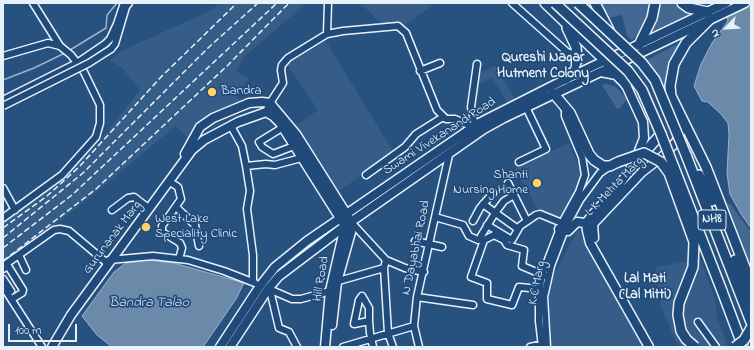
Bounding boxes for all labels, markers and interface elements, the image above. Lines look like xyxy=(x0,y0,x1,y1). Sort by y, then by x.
north arrow xyxy=(706,8,746,48)
text: N xyxy=(706,26,724,40)
district label: Qureshi Nagar Hutment Colony xyxy=(497,51,589,84)
place label: Bandra xyxy=(221,84,262,100)
marker: Bandra xyxy=(206,86,218,98)
street label: Swami Vivekanand Road xyxy=(381,95,499,179)
street label: L K Mehta Marg xyxy=(583,154,647,220)
place label: Shanti Nursing Home xyxy=(453,168,528,199)
marker: Shanti Nursing Home xyxy=(531,177,543,189)
street label: Gurunanak Marg xyxy=(80,198,146,278)
street label: N Dayabhai Road xyxy=(399,199,435,297)
road number: NH8 xyxy=(698,210,726,230)
place label: West Lake Speciality Clinic xyxy=(155,212,237,243)
marker: West Lake Speciality Clinic xyxy=(140,221,152,233)
street label: Hill Road xyxy=(310,255,334,303)
street label: K C Marg xyxy=(526,260,550,306)
district label: Lal Mati (Lal Mitti) xyxy=(619,272,671,304)
water label: Bandra Talao xyxy=(109,296,189,312)
scale bar xyxy=(10,316,79,342)
text: 100 m xyxy=(15,322,42,340)

